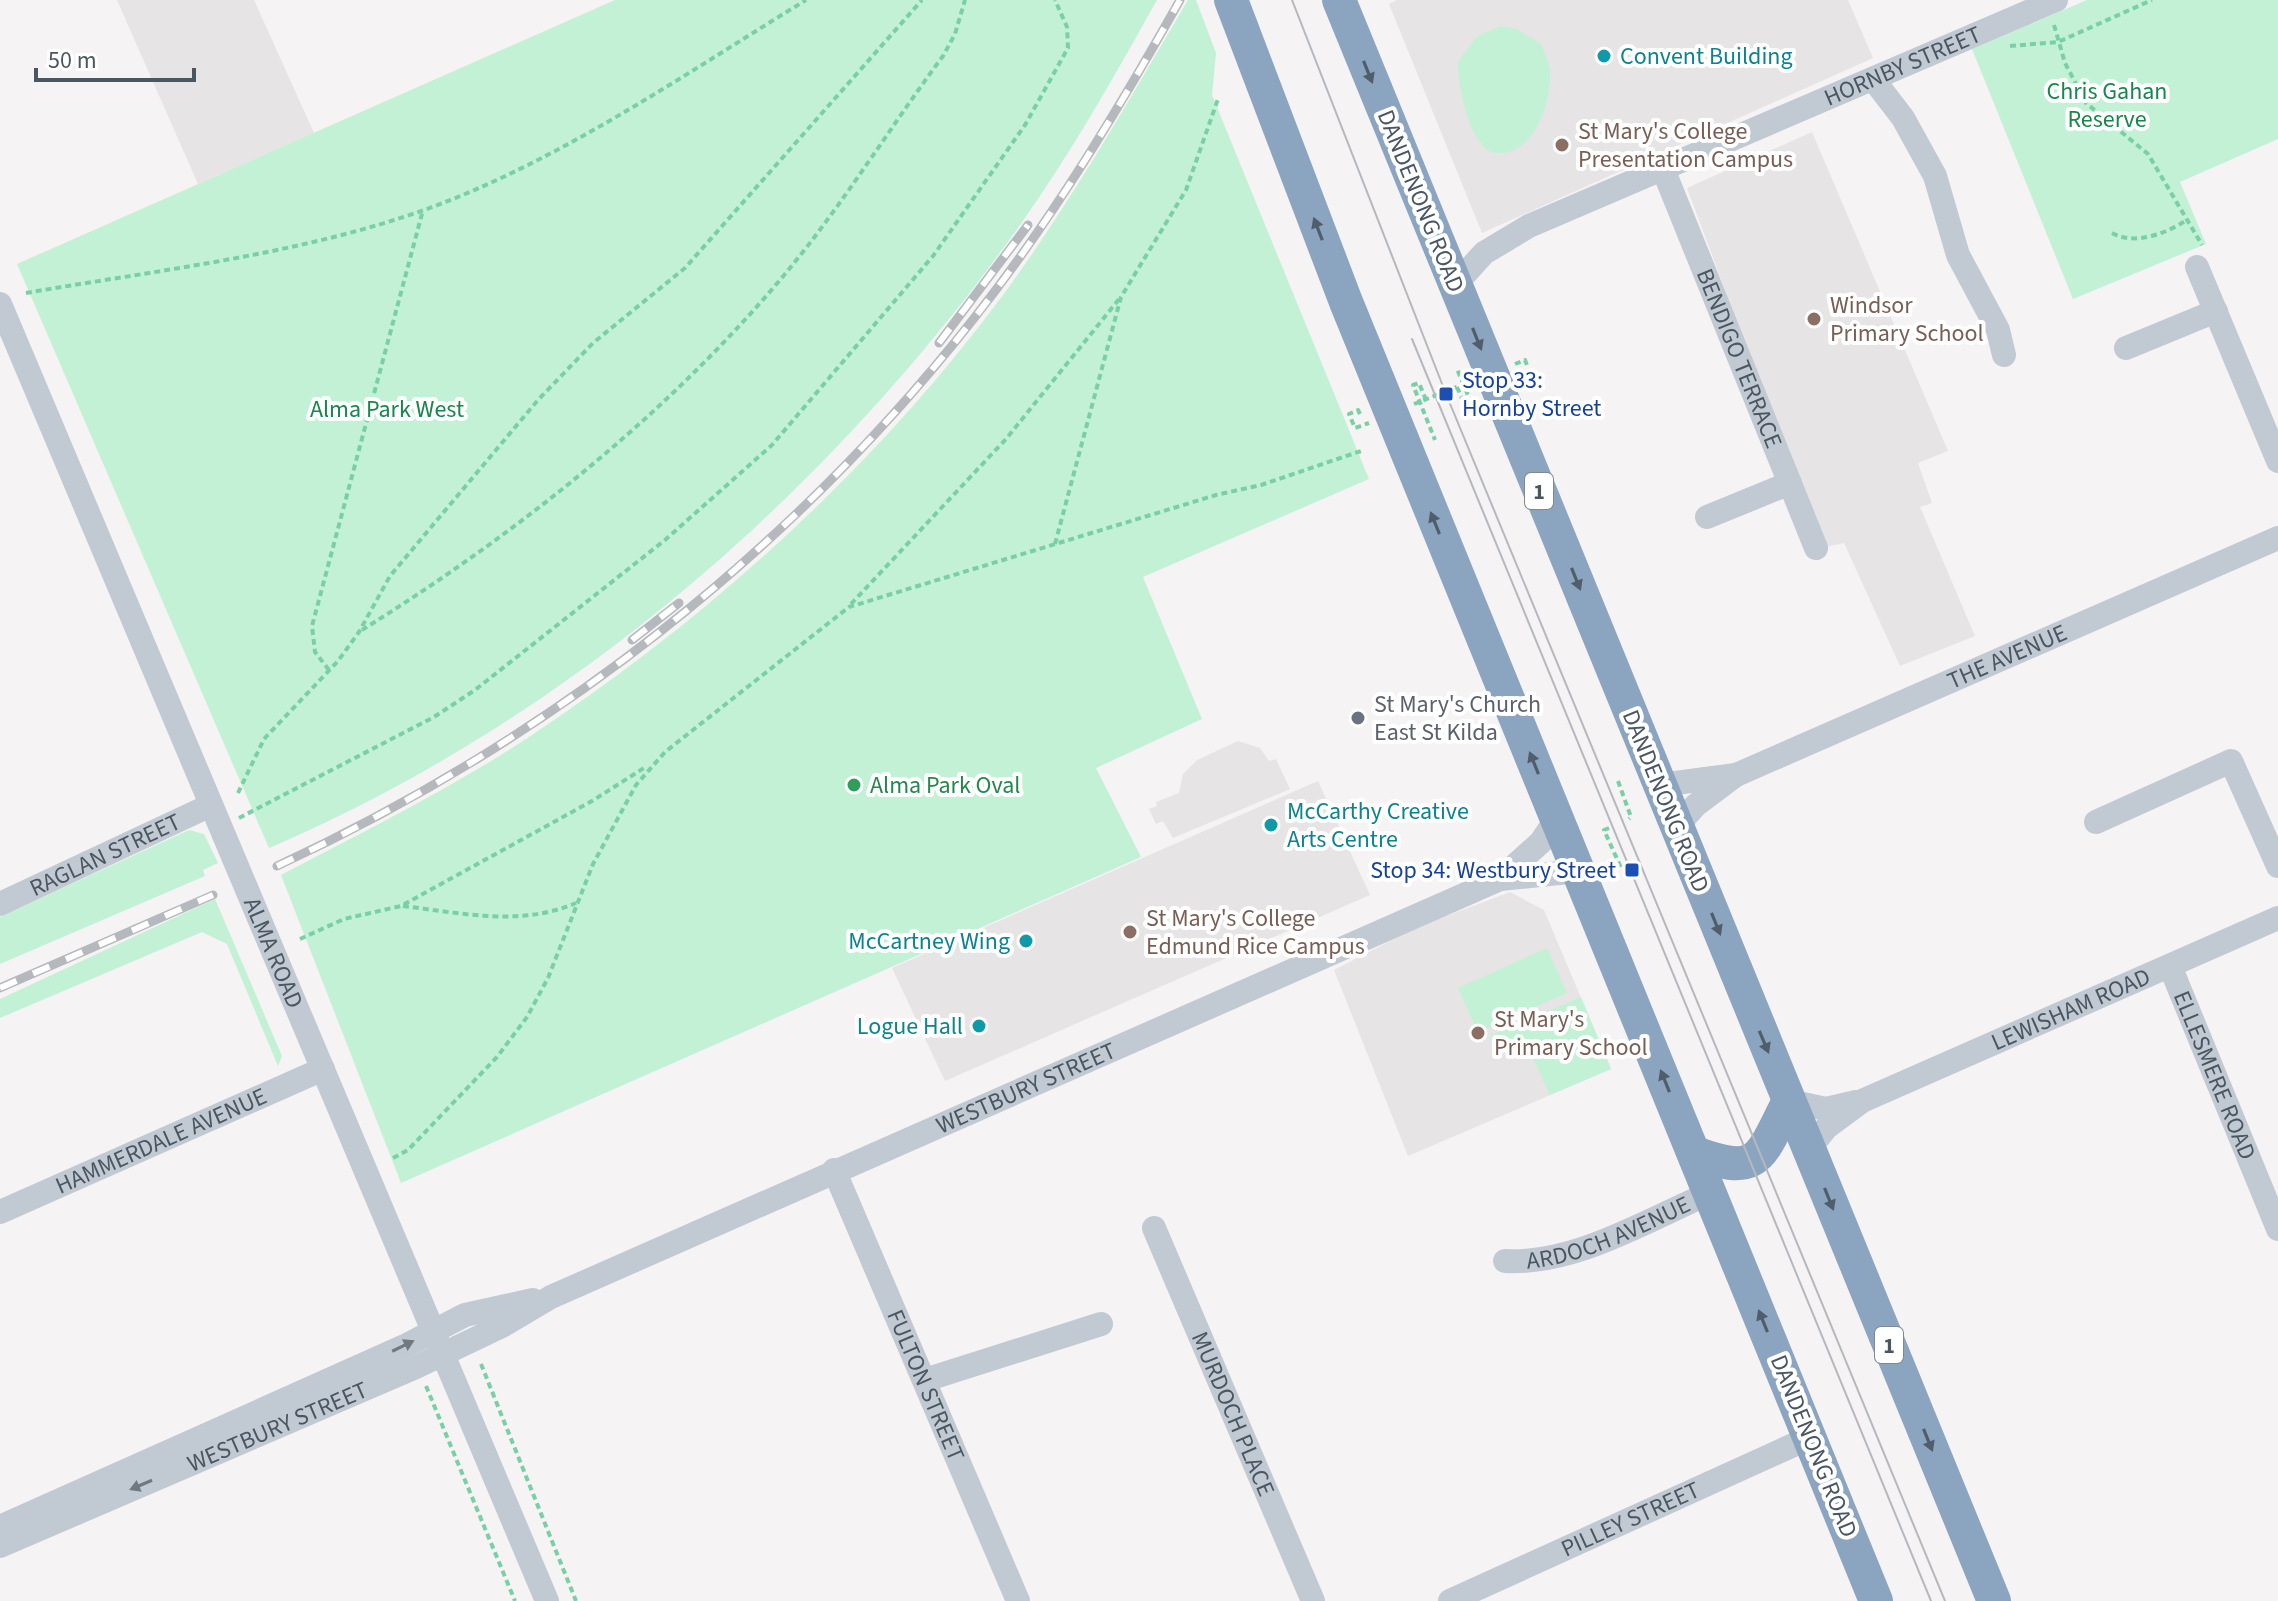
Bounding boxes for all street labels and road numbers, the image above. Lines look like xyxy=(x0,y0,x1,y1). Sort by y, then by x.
street label: HORNBY STREET xyxy=(1819,17,1987,115)
street label: DANDENONG ROAD xyxy=(1368,105,1473,298)
street label: BENDIGO TERRACE xyxy=(1687,263,1791,453)
road number: 1 xyxy=(1525,473,1553,509)
street label: THE AVENUE xyxy=(1942,615,2072,699)
street label: DANDENONG ROAD xyxy=(1613,705,1718,898)
street label: RAGLAN STREET xyxy=(24,805,187,906)
street label: ALMA ROAD xyxy=(234,892,312,1014)
street label: LEWISHAM ROAD xyxy=(1986,959,2156,1060)
street label: ELLESMERE ROAD xyxy=(2164,985,2265,1165)
street label: WESTBURY STREET xyxy=(931,1033,1122,1143)
street label: HAMMERDALE AVENUE xyxy=(50,1079,272,1203)
street label: ARDOCH AVENUE xyxy=(1525,1187,1696,1279)
street label: FULTON STREET xyxy=(878,1304,973,1467)
street label: MURDOCH PLACE xyxy=(1182,1326,1283,1502)
road number: 1 xyxy=(1875,1327,1903,1363)
street label: DANDENONG ROAD xyxy=(1761,1350,1866,1543)
street label: WESTBURY STREET xyxy=(182,1373,373,1481)
street label: PILLEY STREET xyxy=(1555,1473,1706,1566)

